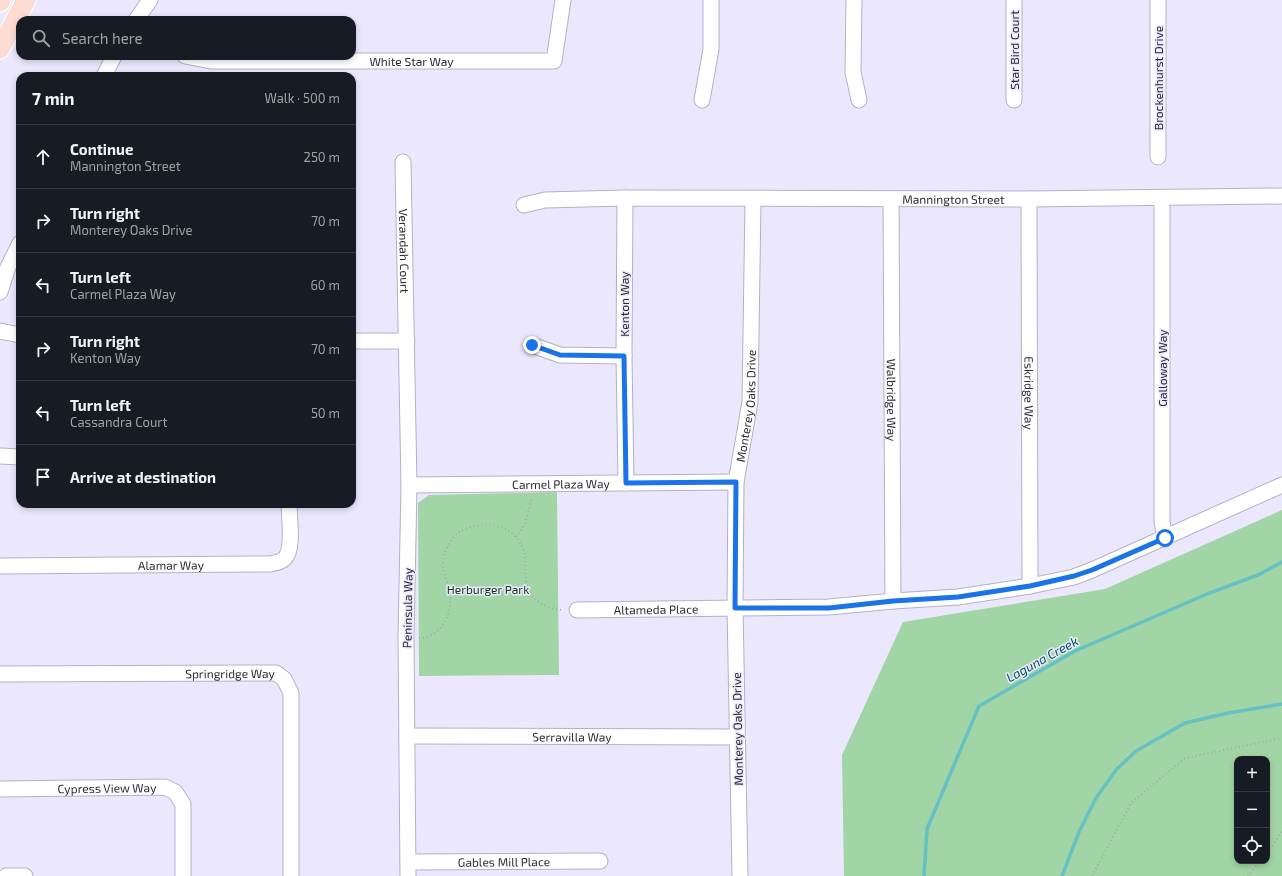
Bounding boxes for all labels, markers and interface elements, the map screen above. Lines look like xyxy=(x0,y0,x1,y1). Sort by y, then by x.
street label: Star Bird Court xyxy=(1007,10,1021,90)
search box xyxy=(16,16,356,60)
street label: Brockenhurst Drive xyxy=(1151,26,1165,130)
icon: search xyxy=(30,27,52,49)
text: Search here xyxy=(62,29,143,47)
street label: White Star Way xyxy=(369,54,454,68)
text: 7 min xyxy=(32,88,75,108)
text: Walk · 500 m xyxy=(265,90,340,106)
text: Continue xyxy=(70,140,133,158)
icon: ahead xyxy=(32,146,54,168)
text: 250 m xyxy=(304,149,340,165)
text: Mannington Street xyxy=(70,158,181,174)
street label: Mannington Street xyxy=(902,192,1005,206)
text: Turn right xyxy=(70,204,140,222)
street label: Verandah Court xyxy=(397,208,412,294)
icon: right xyxy=(32,210,54,232)
text: 70 m xyxy=(311,213,340,229)
text: Monterey Oaks Drive xyxy=(70,222,193,238)
text: Turn left xyxy=(70,268,131,286)
street label: Kenton Way xyxy=(617,271,631,337)
icon: left xyxy=(32,274,54,296)
text: 60 m xyxy=(310,277,340,293)
text: Carmel Plaza Way xyxy=(70,286,176,302)
street label: Galloway Way xyxy=(1155,329,1169,407)
text: Turn right xyxy=(70,332,140,350)
route end xyxy=(523,336,541,354)
icon: right xyxy=(32,338,54,360)
text: 70 m xyxy=(311,341,340,357)
text: Kenton Way xyxy=(70,350,141,366)
street label: Monterey Oaks Drive xyxy=(733,350,758,463)
street label: Eskridge Way xyxy=(1022,356,1037,430)
street label: Walbridge Way xyxy=(885,359,899,442)
text: Turn left xyxy=(70,396,131,414)
icon: left xyxy=(32,402,54,424)
text: 50 m xyxy=(311,405,340,421)
text: Cassandra Court xyxy=(70,414,168,430)
icon: arrive xyxy=(32,466,54,488)
text: Arrive at destination xyxy=(70,468,216,486)
street label: Carmel Plaza Way xyxy=(512,476,611,491)
route start xyxy=(1156,529,1174,547)
street label: Alamar Way xyxy=(138,557,205,572)
street label: Peninsula Way xyxy=(399,567,415,648)
park label: Herburger Park xyxy=(447,582,529,596)
street label: Altameda Place xyxy=(614,602,698,617)
water label: Laguna Creek xyxy=(1003,633,1081,685)
street label: Springridge Way xyxy=(185,666,276,680)
street label: Monterey Oaks Drive xyxy=(729,672,745,786)
street label: Serravilla Way xyxy=(532,729,612,744)
map controls xyxy=(1234,756,1270,864)
button: + xyxy=(1234,756,1270,792)
street label: Cypress View Way xyxy=(57,780,157,795)
button: − xyxy=(1234,792,1270,828)
button: locate xyxy=(1234,828,1270,864)
street label: Gables Mill Place xyxy=(458,854,550,869)

